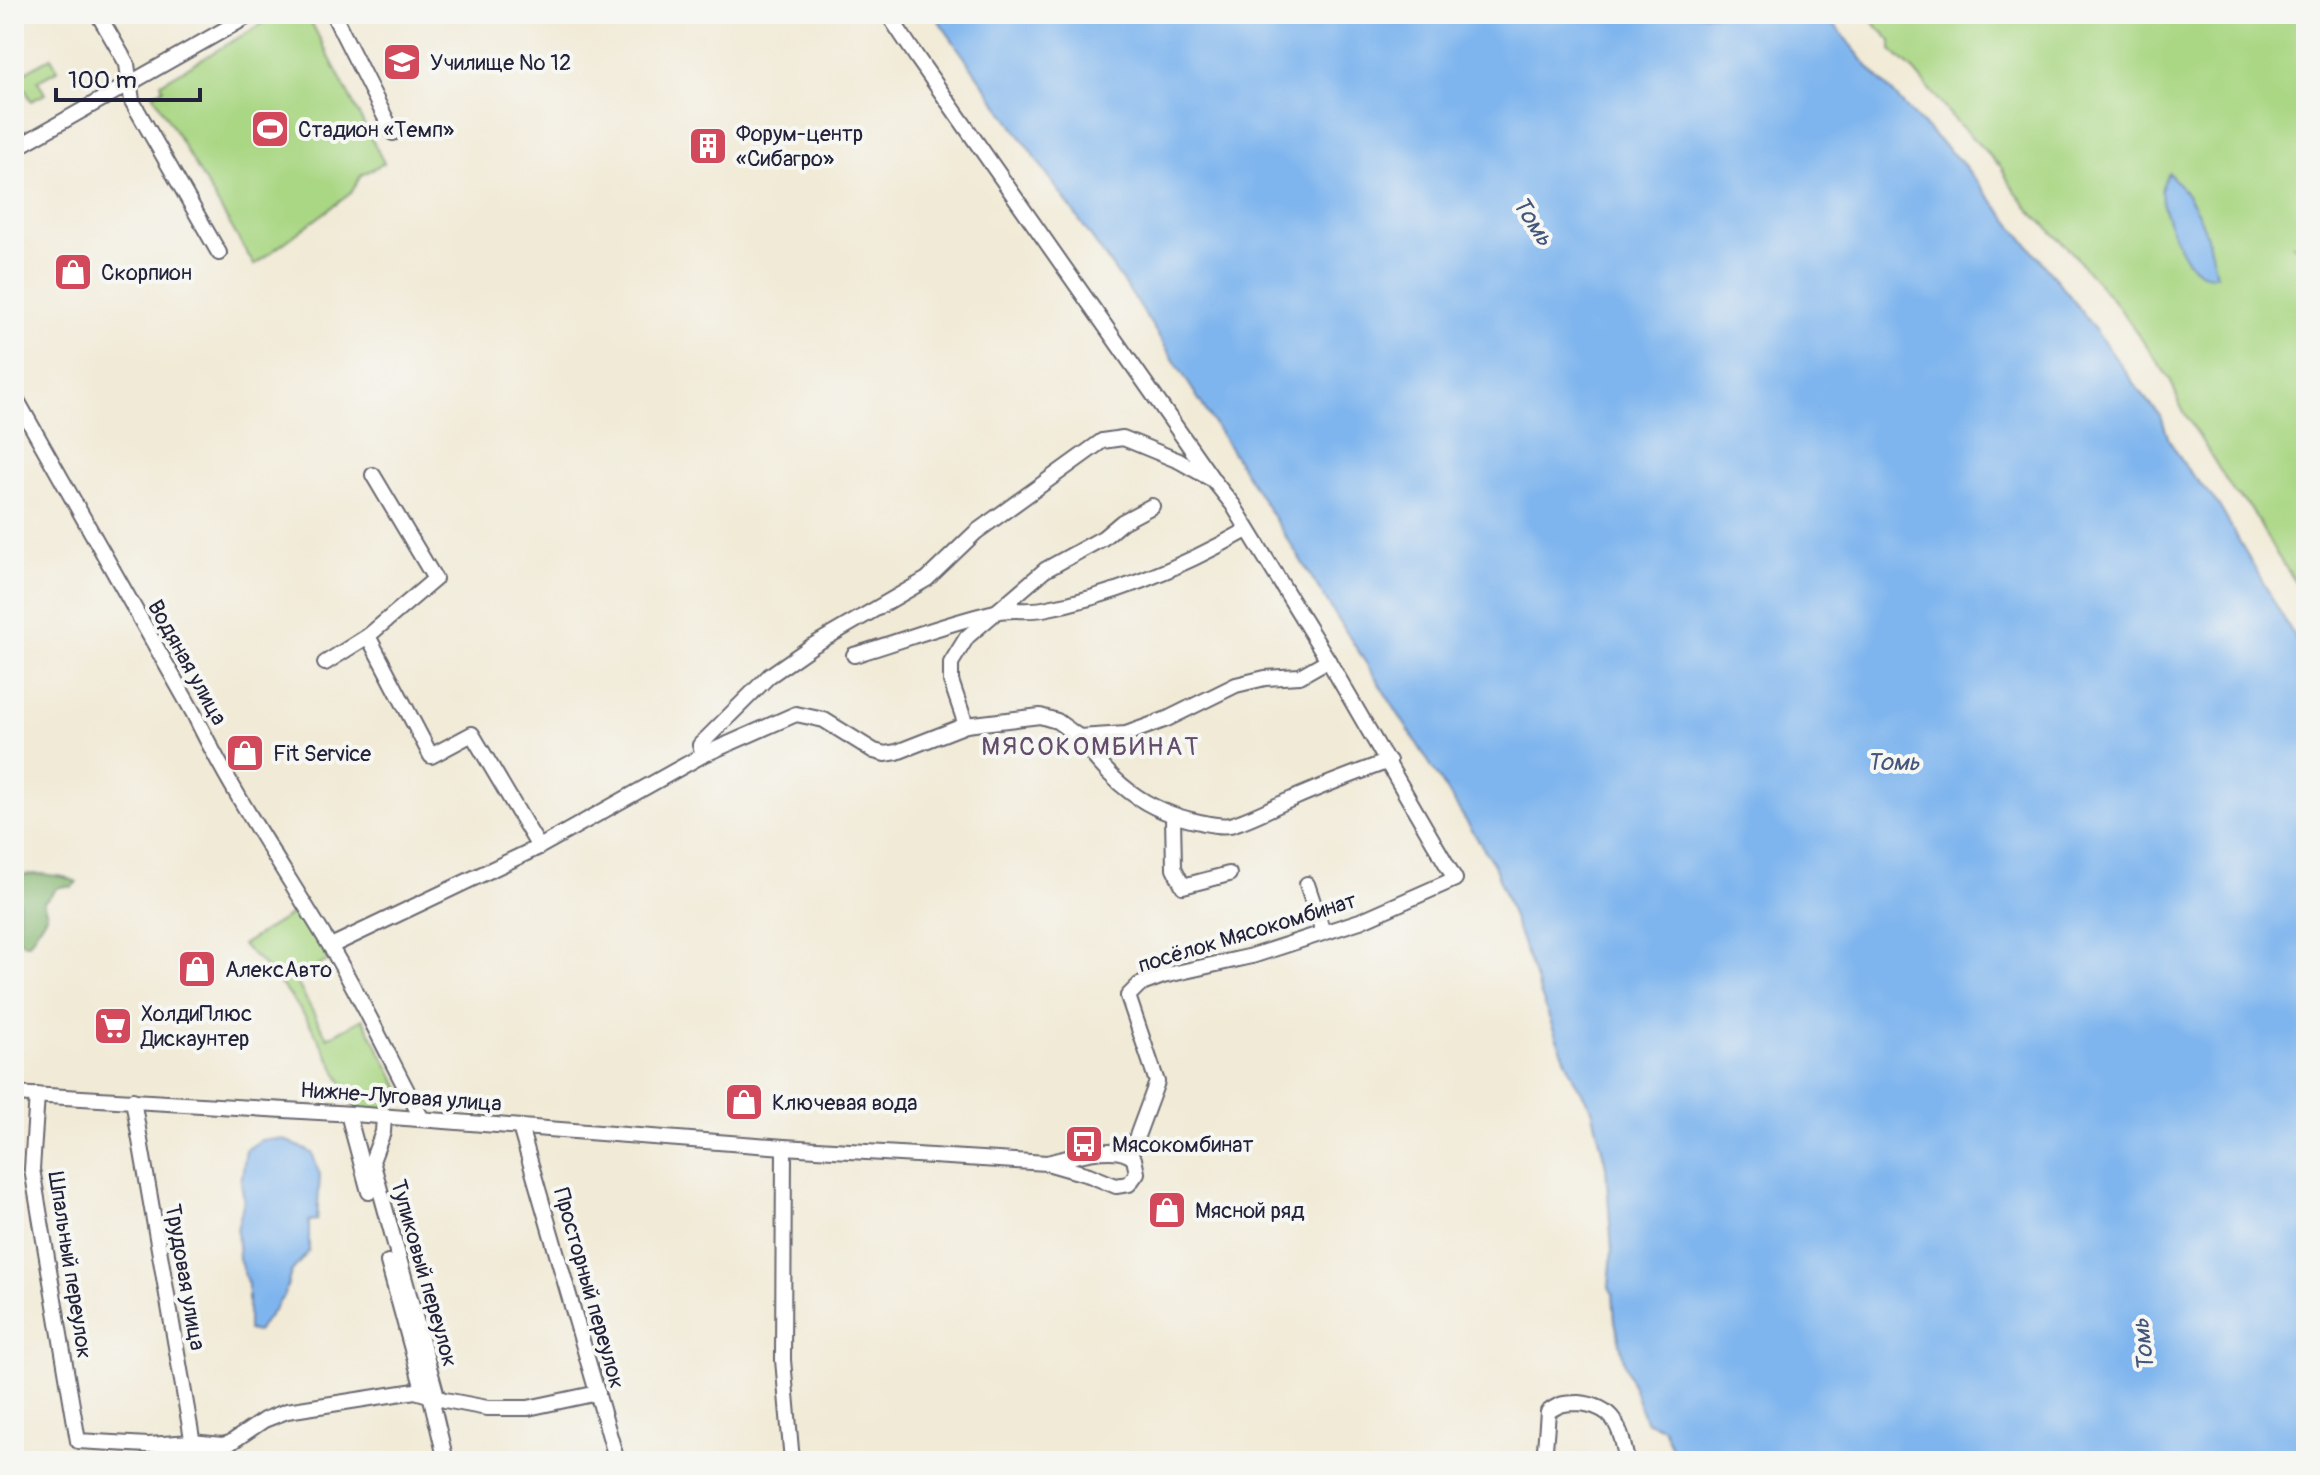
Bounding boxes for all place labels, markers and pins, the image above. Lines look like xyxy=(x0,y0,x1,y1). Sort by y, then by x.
school or university icon: Училище № 12 xyxy=(381,41,423,83)
place label: Училище № 12 xyxy=(430,49,571,77)
sports icon: Стадион «Темп» xyxy=(249,108,291,150)
place label: Стадион «Темп» xyxy=(298,116,454,144)
place label: Форум-центр «Сибагро» xyxy=(736,120,863,173)
building icon: Форум-центр «Сибагро» xyxy=(687,125,729,167)
shop icon: Скорпион xyxy=(52,251,94,293)
place label: Скорпион xyxy=(101,259,192,287)
shop icon: Fit Service xyxy=(224,732,266,774)
place label: Fit Service xyxy=(273,740,371,768)
shop icon: АлексАвто xyxy=(176,948,218,990)
place label: АлексАвто xyxy=(225,956,332,984)
place label: ХолдиПлюс Дискаунтер xyxy=(140,1000,252,1053)
supermarket icon: ХолдиПлюс Дискаунтер xyxy=(92,1005,134,1047)
shop icon: Ключевая вода xyxy=(723,1081,765,1123)
place label: Ключевая вода xyxy=(772,1089,918,1117)
bus stop icon: Мясокомбинат xyxy=(1063,1123,1105,1165)
place label: Мясокомбинат xyxy=(1112,1131,1253,1159)
shop icon: Мясной ряд xyxy=(1146,1189,1188,1231)
place label: Мясной ряд xyxy=(1195,1197,1304,1225)

